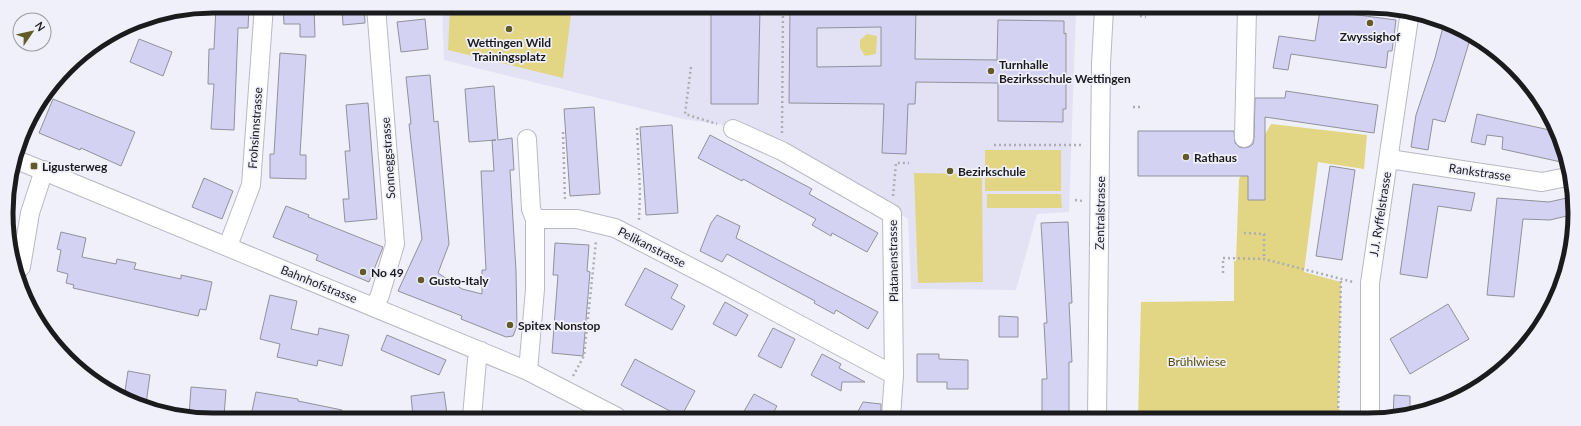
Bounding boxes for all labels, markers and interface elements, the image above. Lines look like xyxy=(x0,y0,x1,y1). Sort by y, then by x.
north arrow xyxy=(12,12,52,52)
marker: Zwyssighof xyxy=(1365,18,1375,28)
text: N xyxy=(33,19,48,33)
marker: Wettingen Wild Trainingsplatz xyxy=(504,24,514,34)
place label: Zwyssighof xyxy=(1340,29,1401,44)
place label: Wettingen Wild Trainingsplatz xyxy=(467,35,551,64)
place label: Turnhalle Bezirksschule Wettingen xyxy=(999,57,1131,86)
marker: Turnhalle Bezirksschule Wettingen xyxy=(986,66,996,76)
street label: Frohsinnstrasse xyxy=(245,87,265,169)
street label: Sonneggstrasse xyxy=(378,117,398,199)
place label: Rathaus xyxy=(1194,150,1237,165)
marker: Rathaus xyxy=(1181,152,1191,162)
place label: Ligusterweg xyxy=(42,159,108,174)
street label: Rankstrasse xyxy=(1448,160,1512,184)
marker: Ligusterweg xyxy=(29,161,39,171)
place label: Bezirkschule xyxy=(958,164,1026,179)
marker: Bezirkschule xyxy=(945,166,955,176)
street label: J.J. Ryffelstrasse xyxy=(1366,171,1394,257)
street label: Zentralstrasse xyxy=(1092,176,1108,250)
street label: Platanenstrasse xyxy=(885,220,901,302)
street label: Pelikanstrasse xyxy=(616,223,688,271)
street label: Bahnhofstrasse xyxy=(279,262,359,306)
place label: No 49 xyxy=(371,265,404,280)
marker: No 49 xyxy=(358,267,368,277)
place label: Gusto-Italy xyxy=(429,273,489,288)
marker: Gusto-Italy xyxy=(416,275,426,285)
place label: Spitex Nonstop xyxy=(518,318,601,333)
marker: Spitex Nonstop xyxy=(505,320,515,330)
park label: Brühlwiese xyxy=(1168,354,1226,369)

